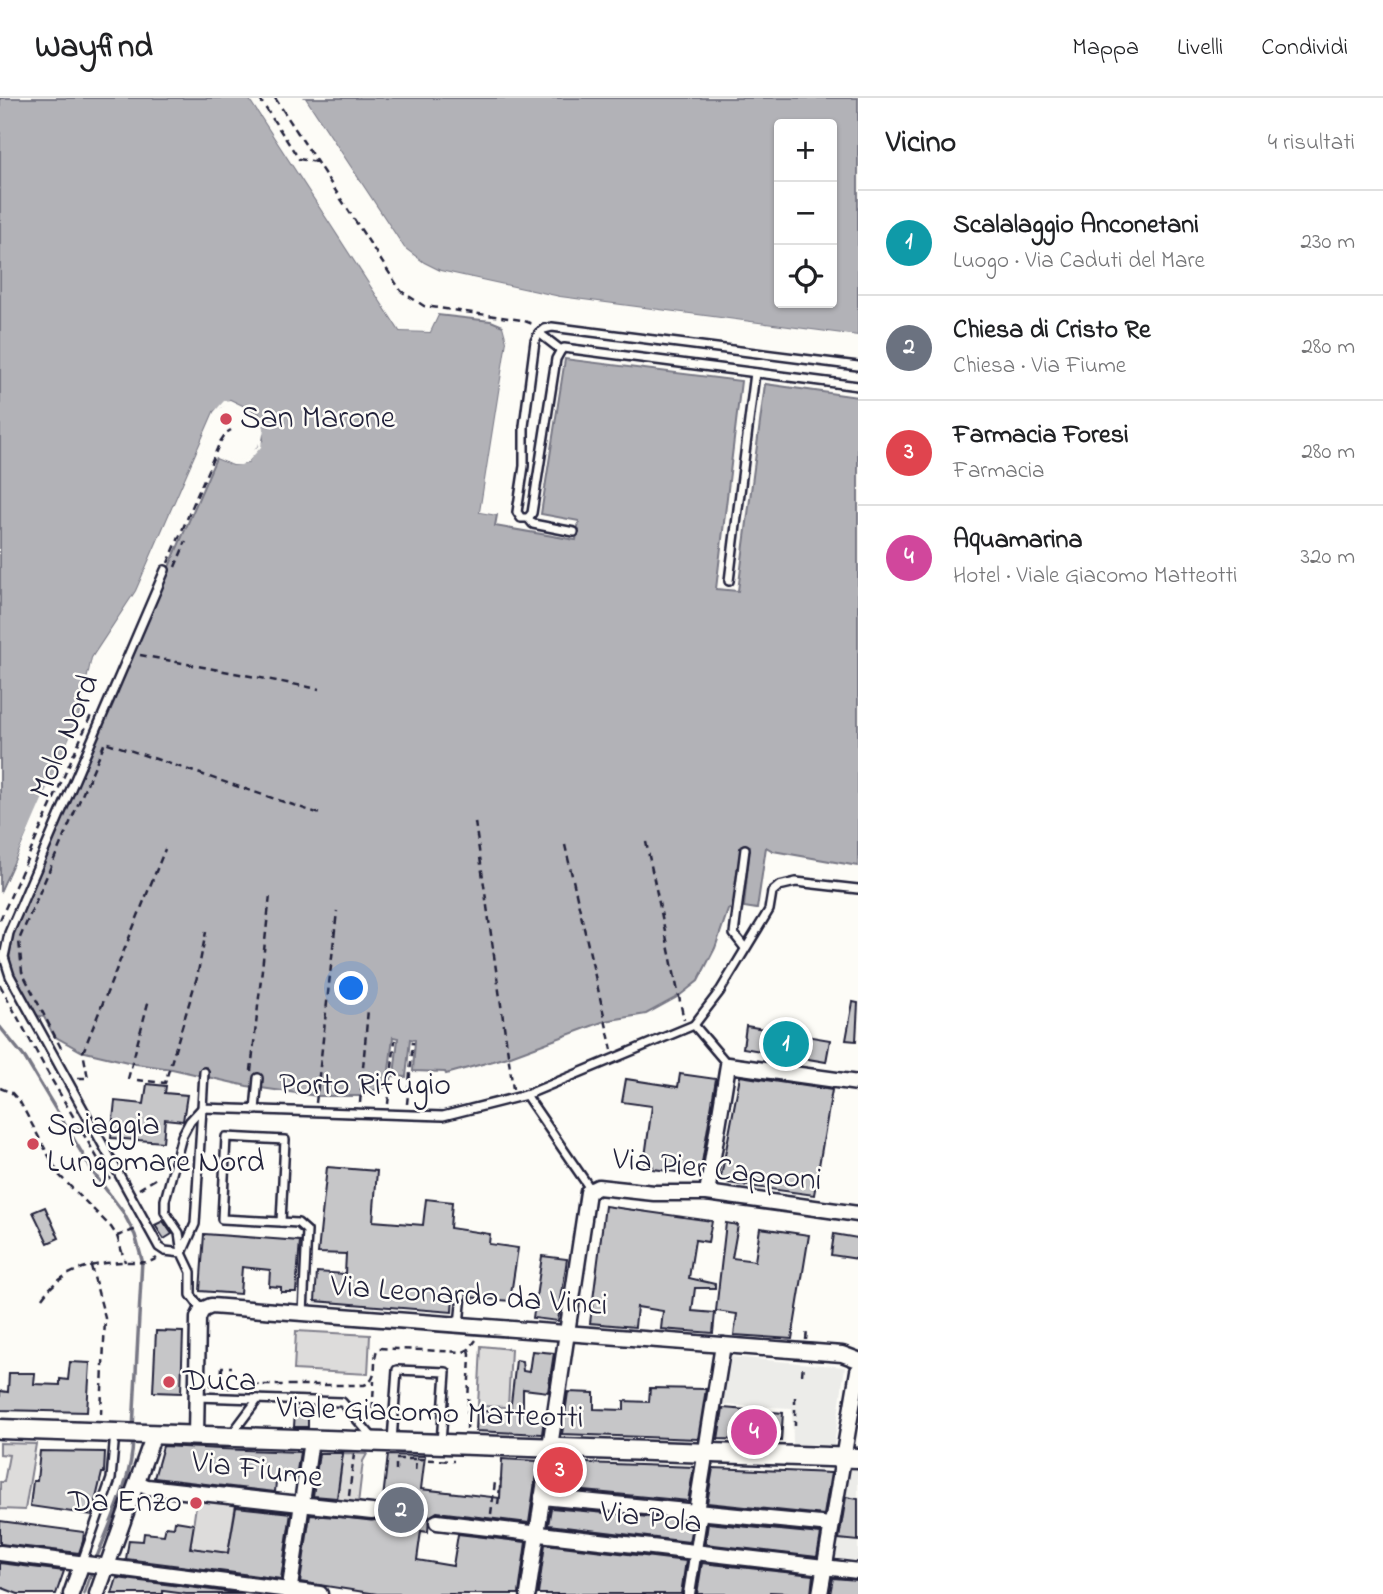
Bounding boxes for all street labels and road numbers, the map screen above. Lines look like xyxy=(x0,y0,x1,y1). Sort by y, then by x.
street label: Molo Nord xyxy=(19,667,113,807)
street label: Porto Rifugio xyxy=(279,1063,451,1110)
street label: Via Pier Capponi xyxy=(609,1137,824,1205)
street label: Via Leonardo da Vinci xyxy=(328,1264,609,1330)
street label: Viale Giacomo Matteotti xyxy=(275,1385,584,1443)
street label: Via Fiume xyxy=(188,1440,326,1502)
street label: Via Pola xyxy=(596,1489,705,1549)

